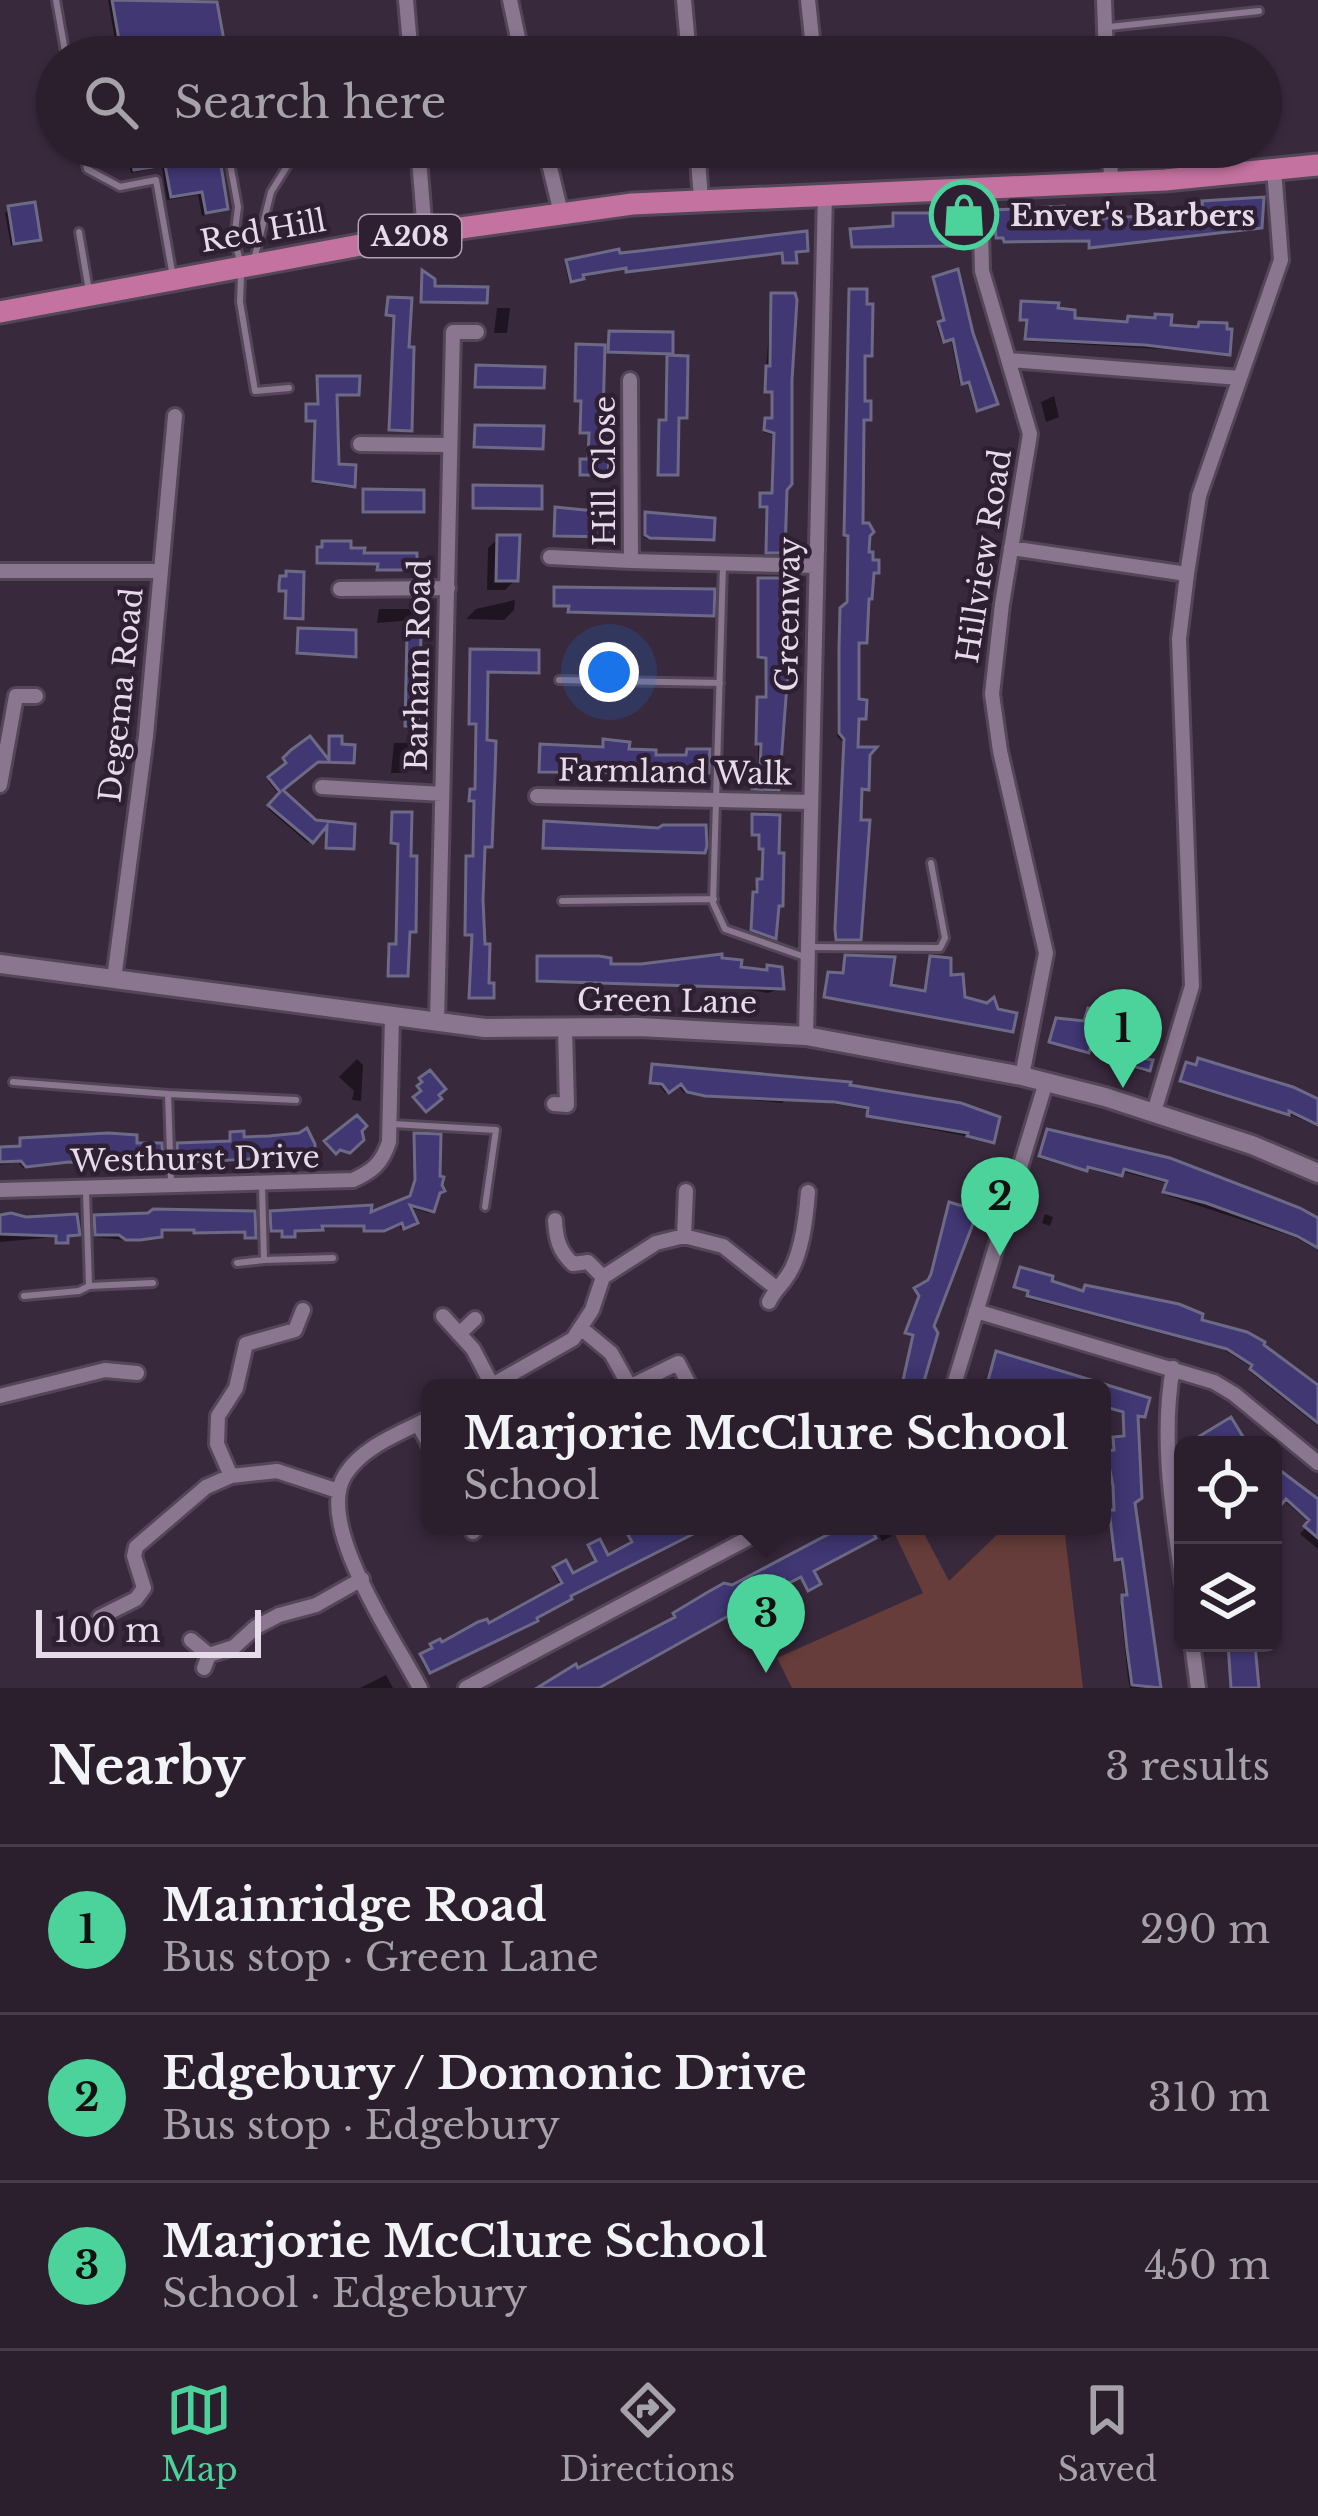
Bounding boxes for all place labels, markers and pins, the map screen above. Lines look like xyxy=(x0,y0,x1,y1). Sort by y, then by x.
shop icon: Enver's Barbers xyxy=(929,180,999,250)
place label: Enver's Barbers xyxy=(1010,197,1255,234)
pin: 1 xyxy=(1084,989,1162,1088)
pin: 2 xyxy=(961,1157,1039,1256)
pin: 3 xyxy=(727,1574,805,1673)

